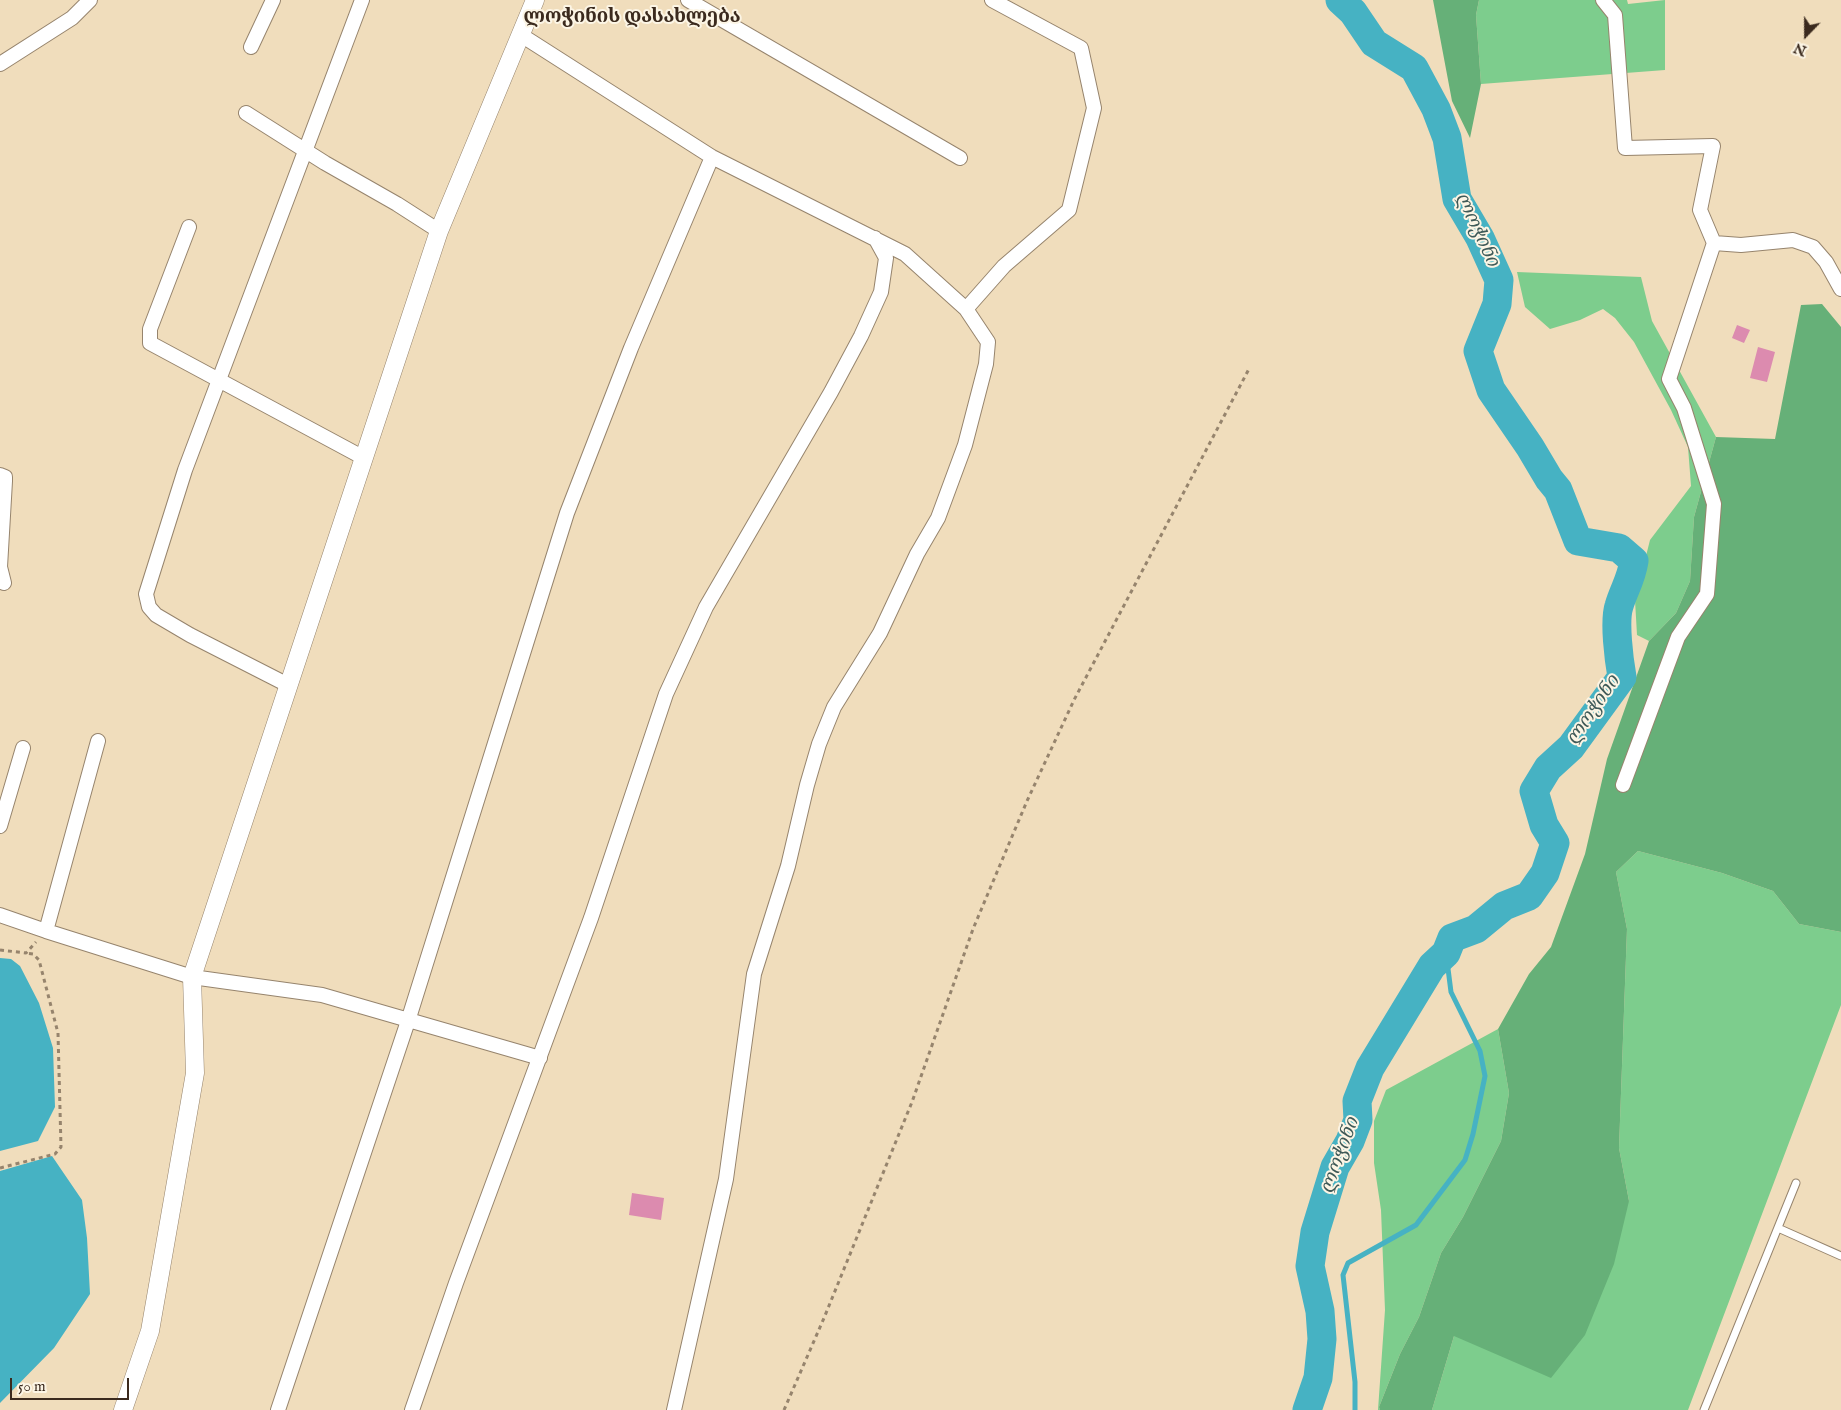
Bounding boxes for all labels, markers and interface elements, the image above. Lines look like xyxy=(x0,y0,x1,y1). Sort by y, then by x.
district label: ლოჭინის დასახლება xyxy=(524,7,740,29)
north arrow xyxy=(1781,10,1831,60)
text: N xyxy=(1791,38,1809,60)
water label: ლოჭინი xyxy=(1449,189,1503,271)
water label: ლოჭინი xyxy=(1562,672,1626,750)
water label: ლოჭინი xyxy=(1317,1115,1365,1197)
scale bar xyxy=(12,1368,131,1400)
text: 50 m xyxy=(18,1377,46,1396)

